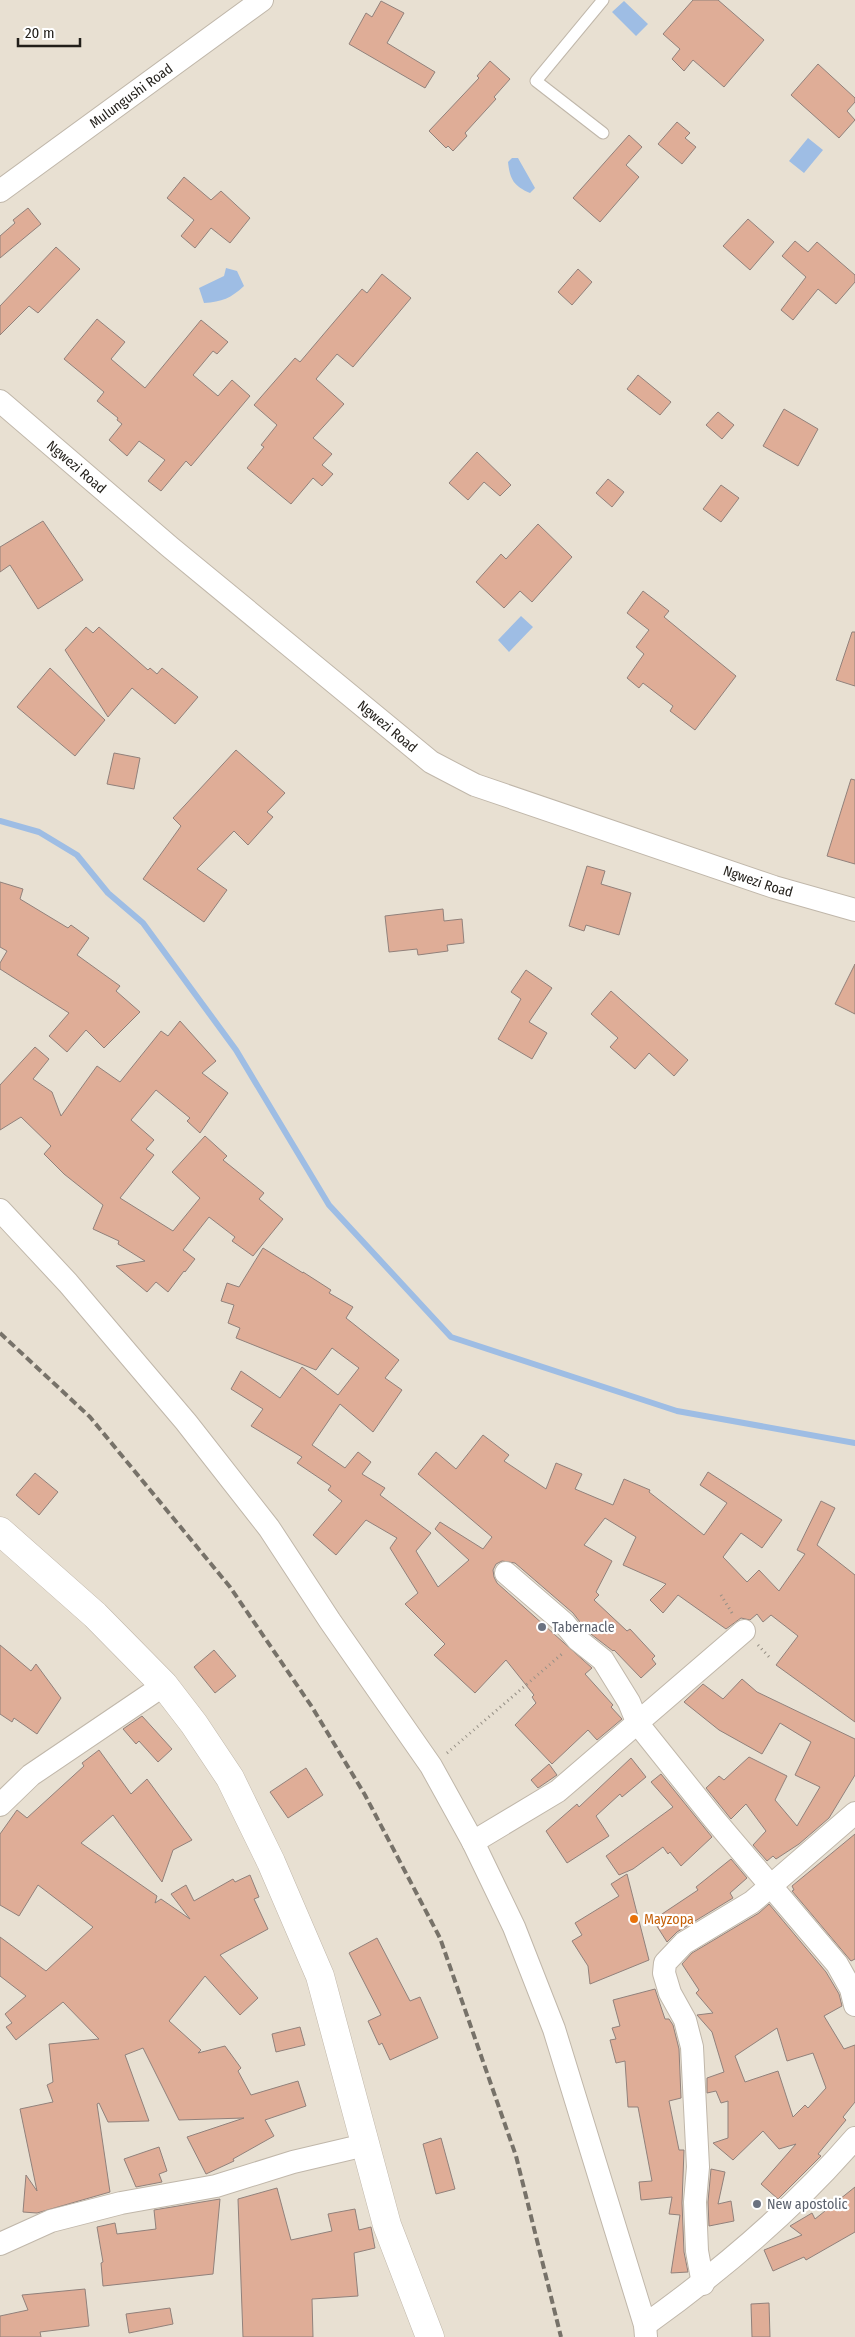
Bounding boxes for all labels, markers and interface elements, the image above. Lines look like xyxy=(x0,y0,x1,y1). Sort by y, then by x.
scale bar xyxy=(18,15,80,47)
text: 20 m xyxy=(25,24,55,42)
street label: Mulungushi Road xyxy=(86,60,176,132)
street label: Ngwezi Road xyxy=(43,437,109,497)
street label: Ngwezi Road xyxy=(354,697,421,756)
street label: Ngwezi Road xyxy=(721,862,795,901)
place label: Tabernacle xyxy=(552,1619,615,1636)
marker: Tabernacle xyxy=(536,1621,548,1633)
place label: Mayzopa xyxy=(644,1911,694,1928)
marker: Mayzopa xyxy=(628,1913,640,1925)
place label: New apostolic xyxy=(767,2196,847,2213)
marker: New apostolic xyxy=(751,2198,763,2210)

